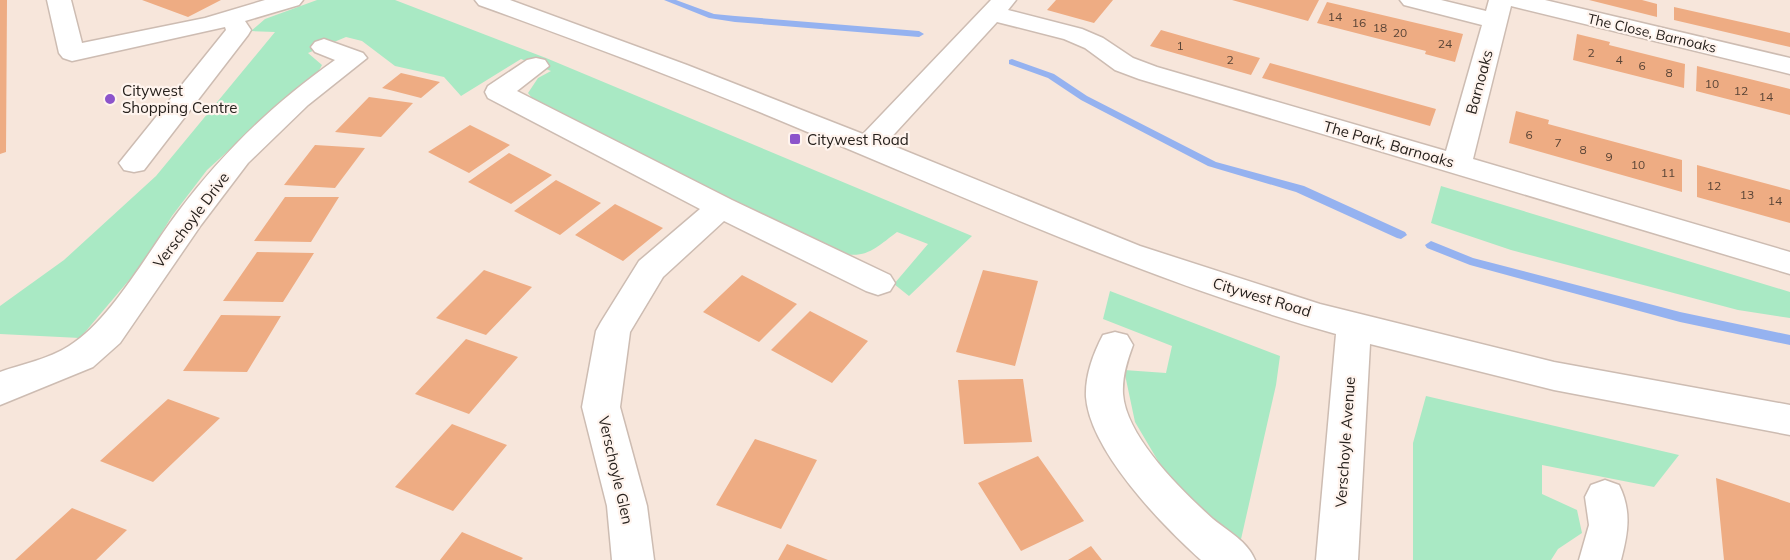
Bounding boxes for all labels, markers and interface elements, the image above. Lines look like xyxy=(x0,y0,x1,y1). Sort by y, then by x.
house number: 14 xyxy=(1328,9,1342,24)
street label: The Close, Barnoaks xyxy=(1586,9,1718,57)
house number: 16 xyxy=(1352,15,1366,30)
house number: 18 xyxy=(1373,20,1387,35)
house number: 20 xyxy=(1393,25,1407,40)
house number: 24 xyxy=(1438,36,1452,51)
house number: 1 xyxy=(1176,38,1184,53)
house number: 2 xyxy=(1587,45,1595,60)
street label: Barnoaks xyxy=(1461,48,1497,116)
house number: 2 xyxy=(1226,52,1234,67)
house number: 4 xyxy=(1615,52,1623,67)
house number: 6 xyxy=(1638,58,1646,73)
house number: 8 xyxy=(1665,65,1673,80)
house number: 10 xyxy=(1705,76,1719,91)
place label: Citywest Shopping Centre xyxy=(122,81,237,117)
house number: 12 xyxy=(1734,83,1748,98)
house number: 14 xyxy=(1759,89,1773,104)
marker: Citywest Shopping Centre xyxy=(103,92,117,106)
street label: The Park, Barnoaks xyxy=(1321,116,1457,172)
house number: 6 xyxy=(1525,127,1533,142)
place label: Citywest Road xyxy=(807,130,909,149)
marker: Citywest Road xyxy=(788,132,802,146)
house number: 7 xyxy=(1554,135,1562,150)
house number: 8 xyxy=(1579,142,1587,157)
house number: 9 xyxy=(1605,149,1613,164)
house number: 10 xyxy=(1631,157,1645,172)
house number: 11 xyxy=(1661,165,1675,180)
street label: Verschoyle Drive xyxy=(149,168,233,272)
house number: 12 xyxy=(1707,178,1721,193)
house number: 13 xyxy=(1740,187,1754,202)
house number: 14 xyxy=(1768,193,1782,208)
street label: Citywest Road xyxy=(1211,273,1313,321)
street label: Verschoyle Avenue xyxy=(1331,376,1359,508)
street label: Verschoyle Glen xyxy=(594,414,638,526)

